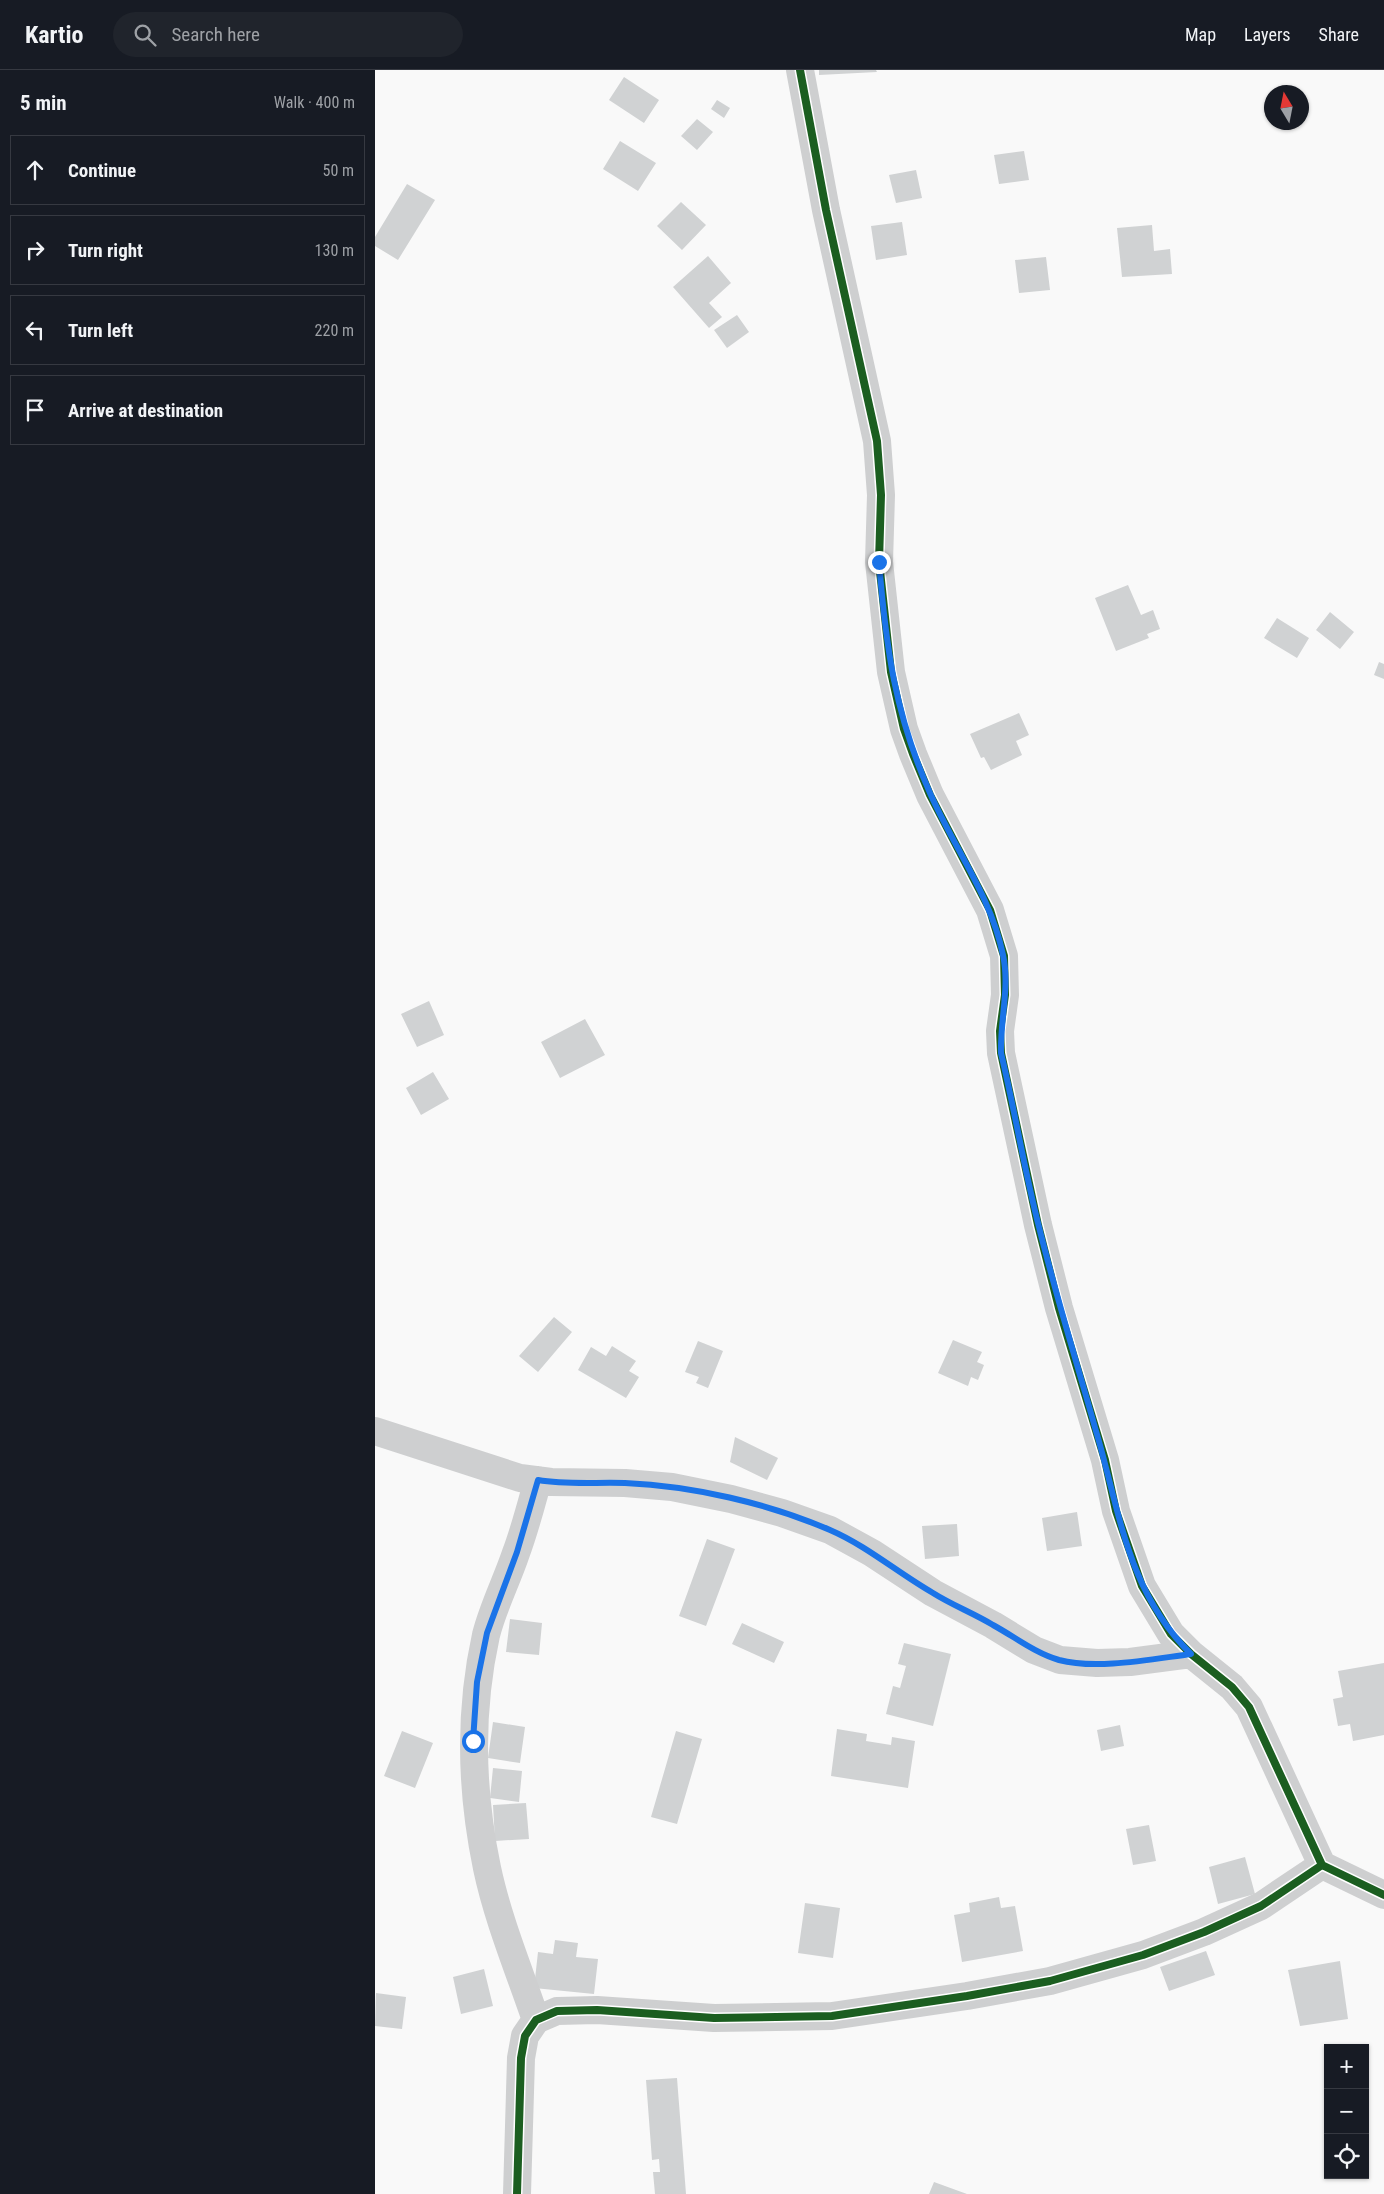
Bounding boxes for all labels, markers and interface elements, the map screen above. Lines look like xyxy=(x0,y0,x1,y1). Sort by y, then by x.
search box xyxy=(113,12,463,57)
text: Kartio xyxy=(25,21,83,49)
icon: search xyxy=(131,21,159,49)
text: Search here xyxy=(171,23,260,46)
text: Map xyxy=(1185,24,1216,45)
text: Layers xyxy=(1244,24,1291,45)
text: Share xyxy=(1319,24,1359,45)
north arrow xyxy=(1264,85,1309,130)
text: 5 min xyxy=(20,91,67,115)
text: Walk · 400 m xyxy=(274,93,355,112)
icon: ahead xyxy=(21,156,49,184)
text: Continue xyxy=(68,159,136,182)
text: 50 m xyxy=(322,161,354,180)
icon: right xyxy=(21,236,49,264)
text: Turn right xyxy=(68,239,143,262)
text: 130 m xyxy=(315,241,354,260)
icon: left xyxy=(21,316,49,344)
text: Turn left xyxy=(68,319,133,342)
text: 220 m xyxy=(315,321,354,340)
icon: arrive xyxy=(21,396,49,424)
text: Arrive at destination xyxy=(68,399,223,422)
route end xyxy=(868,551,891,574)
route start xyxy=(462,1730,485,1753)
map controls xyxy=(1324,2044,1369,2179)
button: + xyxy=(1324,2044,1369,2089)
button: − xyxy=(1324,2089,1369,2134)
button: locate xyxy=(1324,2134,1369,2179)

